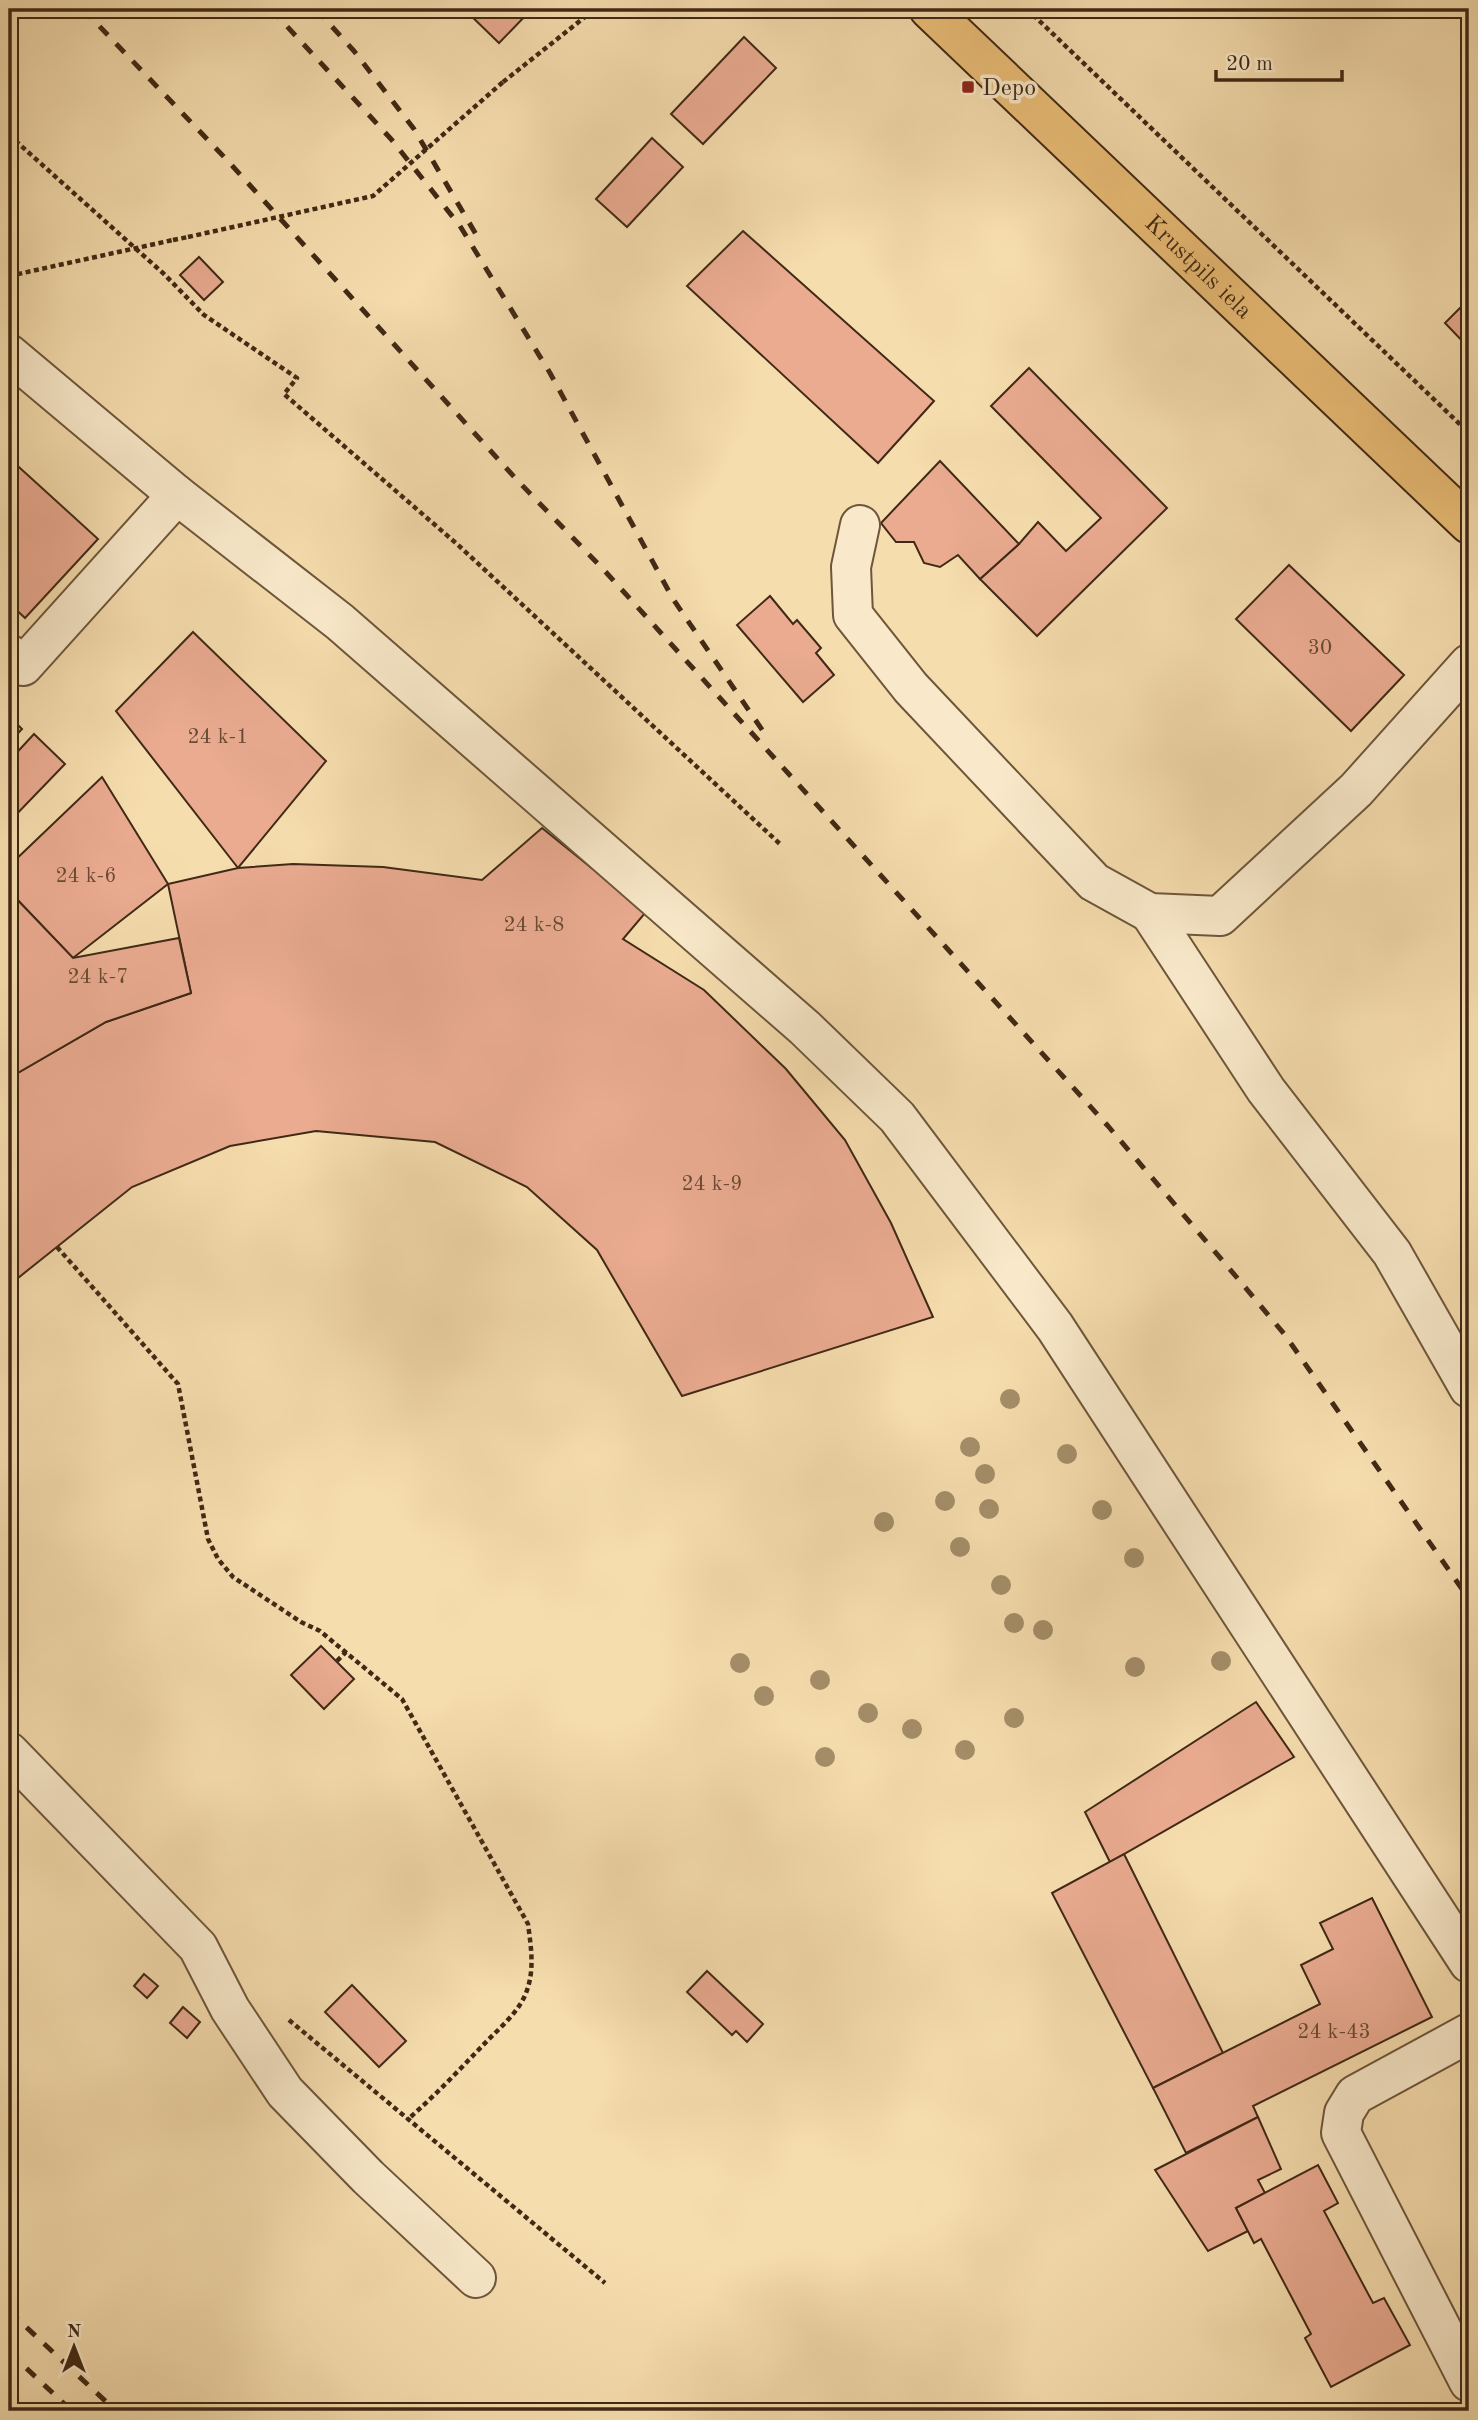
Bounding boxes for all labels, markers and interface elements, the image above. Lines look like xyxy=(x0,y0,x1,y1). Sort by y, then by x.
scale bar xyxy=(1216,38,1342,82)
text: 20 m xyxy=(1226,54,1273,75)
place label: Depo xyxy=(982,77,1036,101)
marker: Depo xyxy=(960,79,976,95)
street label: Krustpils iela xyxy=(1139,212,1256,324)
house number: 30 xyxy=(1308,638,1332,659)
house number: 24 k-1 xyxy=(187,727,249,748)
house number: 24 k-6 xyxy=(55,866,117,887)
house number: 24 k-8 xyxy=(503,915,565,936)
house number: 24 k-7 xyxy=(67,967,129,988)
house number: 24 k-9 xyxy=(681,1174,743,1195)
house number: 24 k-43 xyxy=(1297,2022,1371,2043)
north arrow xyxy=(38,2312,108,2382)
text: N xyxy=(67,2323,82,2342)

